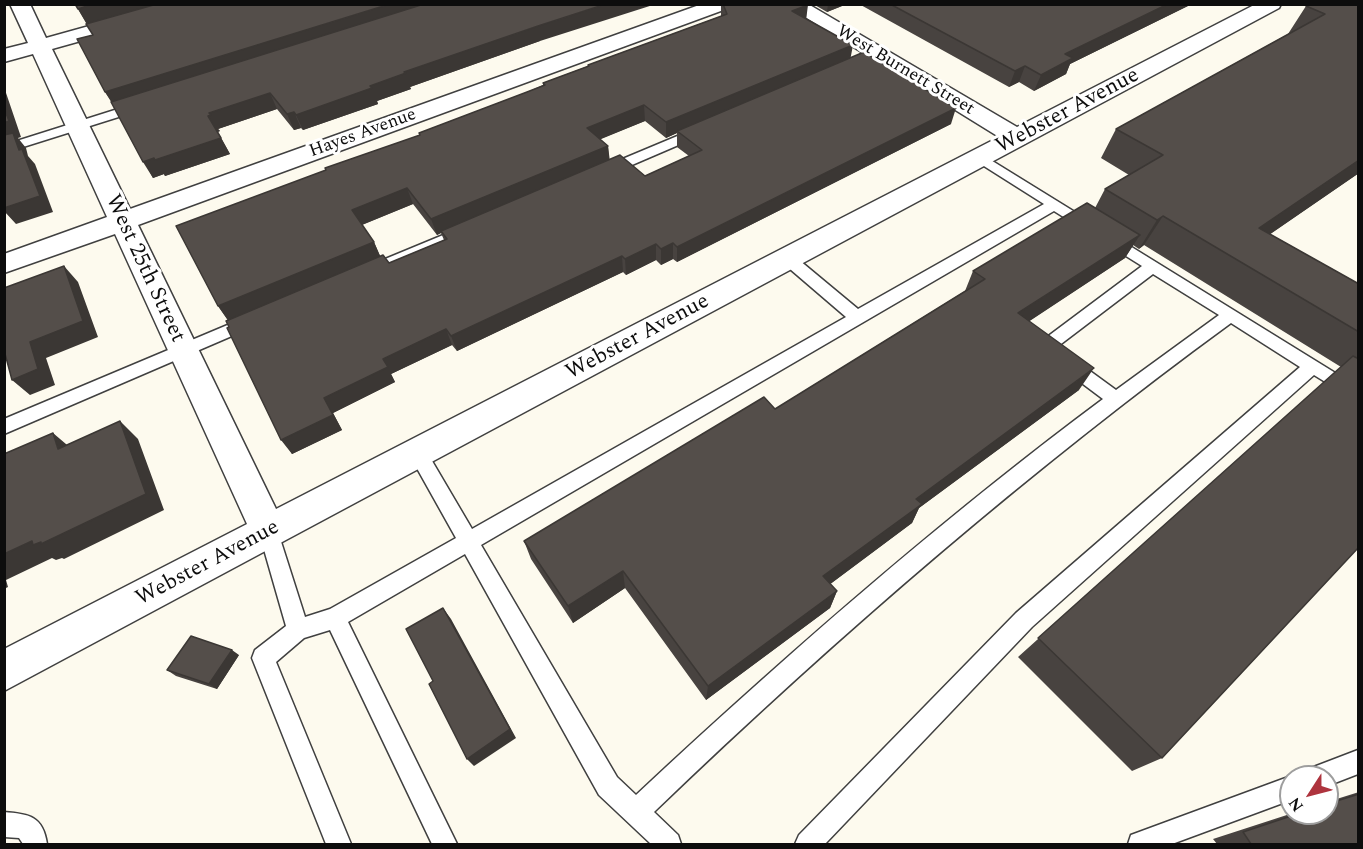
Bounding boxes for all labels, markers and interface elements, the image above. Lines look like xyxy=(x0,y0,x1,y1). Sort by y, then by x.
street label: West Burnett Street xyxy=(832,21,978,121)
street label: Webster Avenue xyxy=(992,63,1144,161)
street label: Hayes Avenue xyxy=(307,105,419,163)
street label: West 25th Street xyxy=(98,191,190,347)
street label: Webster Avenue xyxy=(562,289,714,387)
street label: Webster Avenue xyxy=(132,515,284,613)
north arrow xyxy=(1279,765,1339,825)
text: N xyxy=(1283,792,1310,817)

